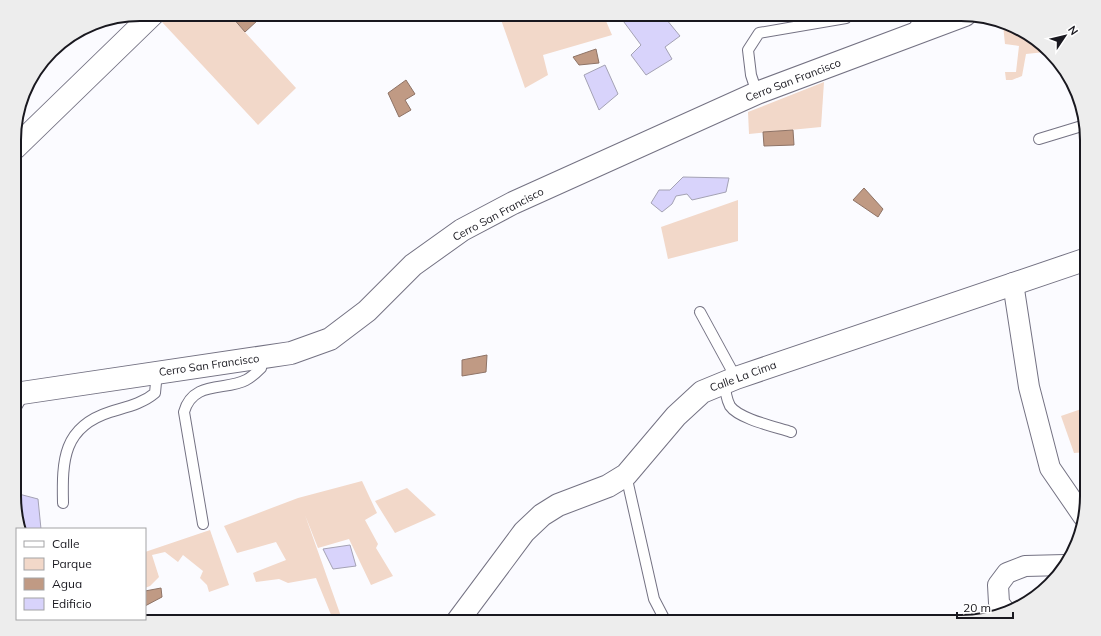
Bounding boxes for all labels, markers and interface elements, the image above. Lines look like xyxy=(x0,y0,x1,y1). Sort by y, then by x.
north arrow xyxy=(1045,16,1085,56)
text: N xyxy=(1065,23,1081,38)
street label: Cerro San Francisco xyxy=(743,55,843,105)
street label: Cerro San Francisco xyxy=(450,184,546,244)
street label: Cerro San Francisco xyxy=(158,351,260,379)
street label: Calle La Cima xyxy=(708,357,778,395)
legend xyxy=(16,528,146,620)
text: Calle xyxy=(52,536,79,551)
text: Parque xyxy=(52,556,92,571)
text: Agua xyxy=(52,576,82,591)
scale bar xyxy=(957,594,1013,620)
text: Edificio xyxy=(52,596,92,611)
text: 20 m xyxy=(963,600,991,615)

